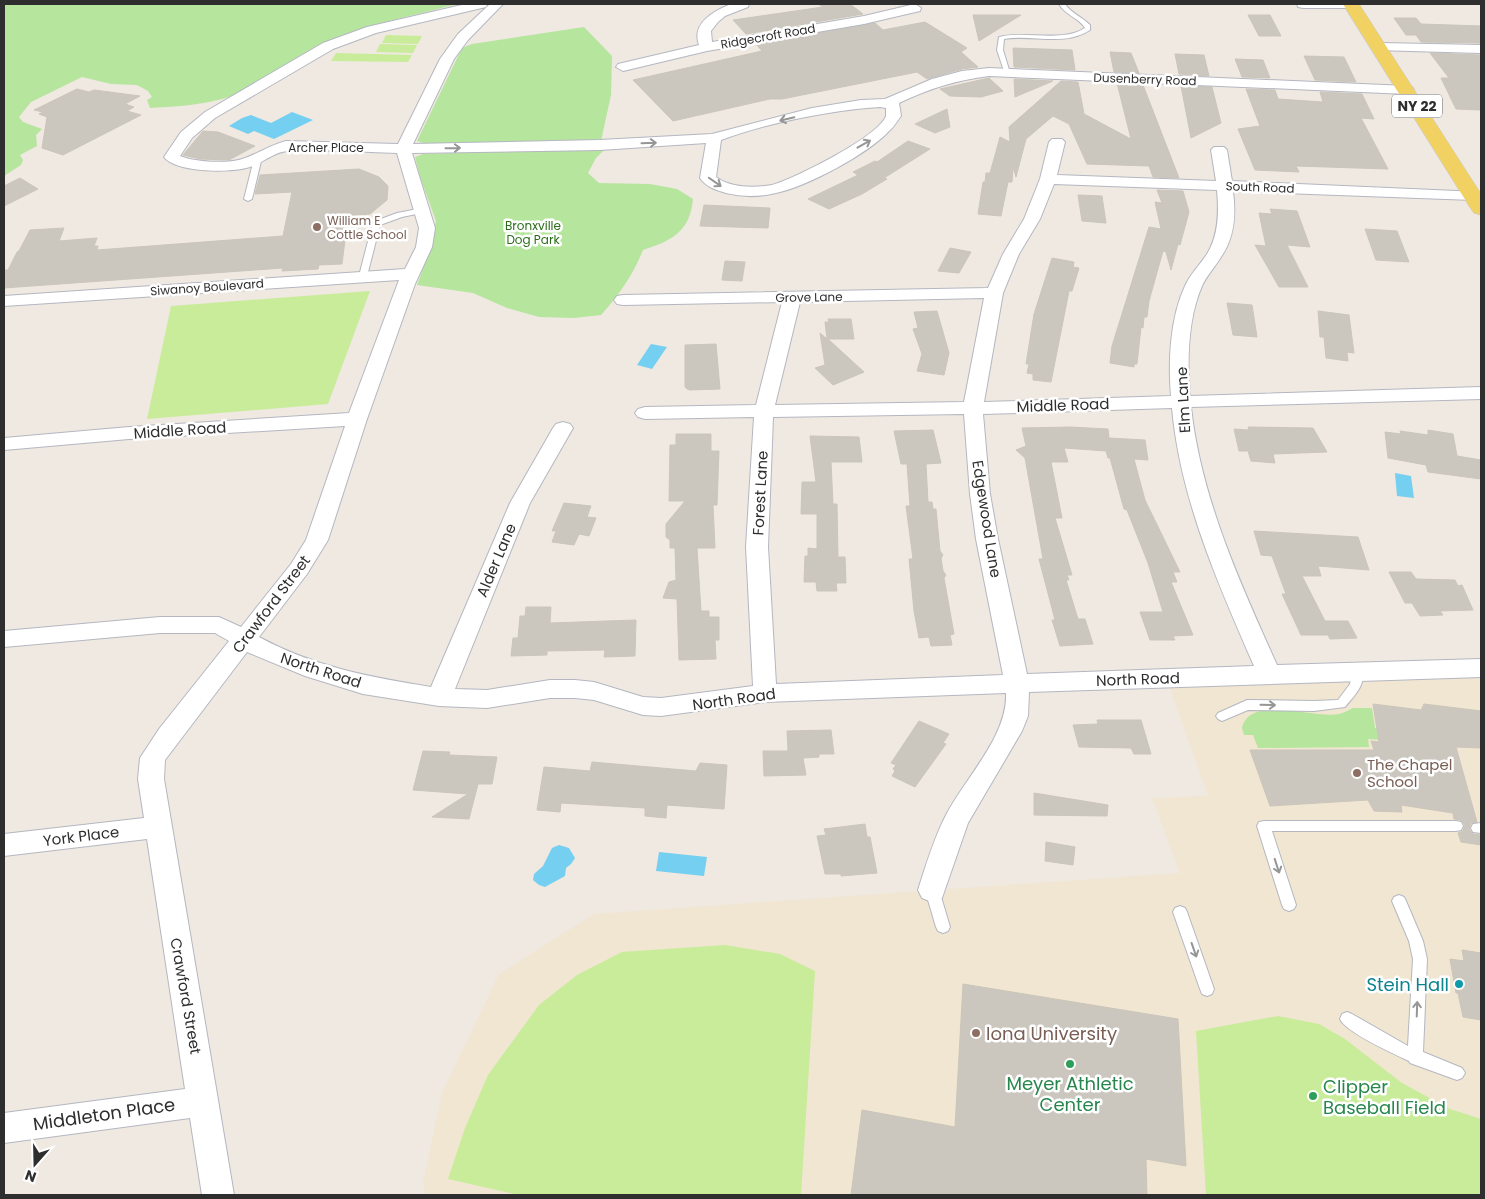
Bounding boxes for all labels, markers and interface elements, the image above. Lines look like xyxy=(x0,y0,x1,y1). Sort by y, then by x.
street label: Ridgecroft Road xyxy=(719,19,817,53)
street label: Dusenberry Road xyxy=(1093,69,1197,89)
road number: NY 22 xyxy=(1392,94,1442,118)
one-way arrow xyxy=(779,115,795,124)
one-way arrow xyxy=(641,138,657,147)
one-way arrow xyxy=(857,138,871,148)
street label: Archer Place xyxy=(288,139,364,156)
one-way arrow xyxy=(444,143,460,153)
one-way arrow xyxy=(708,177,722,188)
street label: South Road xyxy=(1225,177,1295,197)
place label: William E Cottle School xyxy=(327,212,407,243)
park label: Bronxville Dog Park xyxy=(505,217,561,248)
marker: William E Cottle School xyxy=(311,221,323,233)
street label: Siwanoy Boulevard xyxy=(150,275,264,299)
street label: Grove Lane xyxy=(775,288,843,306)
street label: Elm Lane xyxy=(1171,366,1195,434)
street label: Middle Road xyxy=(1016,393,1110,417)
street label: Middle Road xyxy=(133,416,227,444)
street label: Forest Lane xyxy=(747,450,773,536)
street label: Edgewood Lane xyxy=(967,459,1007,579)
street label: Alder Lane xyxy=(471,520,521,600)
street label: Crawford Street xyxy=(227,551,315,657)
street label: North Road xyxy=(278,647,364,693)
street label: North Road xyxy=(1096,667,1180,691)
street label: North Road xyxy=(691,683,777,715)
one-way arrow xyxy=(1260,700,1276,710)
place label: The Chapel School xyxy=(1367,754,1452,792)
marker: The Chapel School xyxy=(1351,767,1363,779)
street label: York Place xyxy=(42,821,120,851)
one-way arrow xyxy=(1272,857,1282,873)
street label: Crawford Street xyxy=(165,936,207,1056)
one-way arrow xyxy=(1189,942,1199,958)
place label: Stein Hall xyxy=(1366,972,1449,997)
marker: Stein Hall xyxy=(1453,978,1465,990)
one-way arrow xyxy=(1413,1001,1422,1017)
place label: Iona University xyxy=(986,1021,1117,1046)
marker: Iona University xyxy=(970,1027,982,1039)
marker: Meyer Athletic Center xyxy=(1064,1058,1076,1070)
place label: Meyer Athletic Center xyxy=(1006,1071,1134,1117)
place label: Clipper Baseball Field xyxy=(1323,1074,1446,1120)
marker: Clipper Baseball Field xyxy=(1307,1090,1319,1102)
street label: Middleton Place xyxy=(31,1092,177,1136)
north arrow xyxy=(10,1139,60,1189)
text: N xyxy=(22,1165,39,1187)

